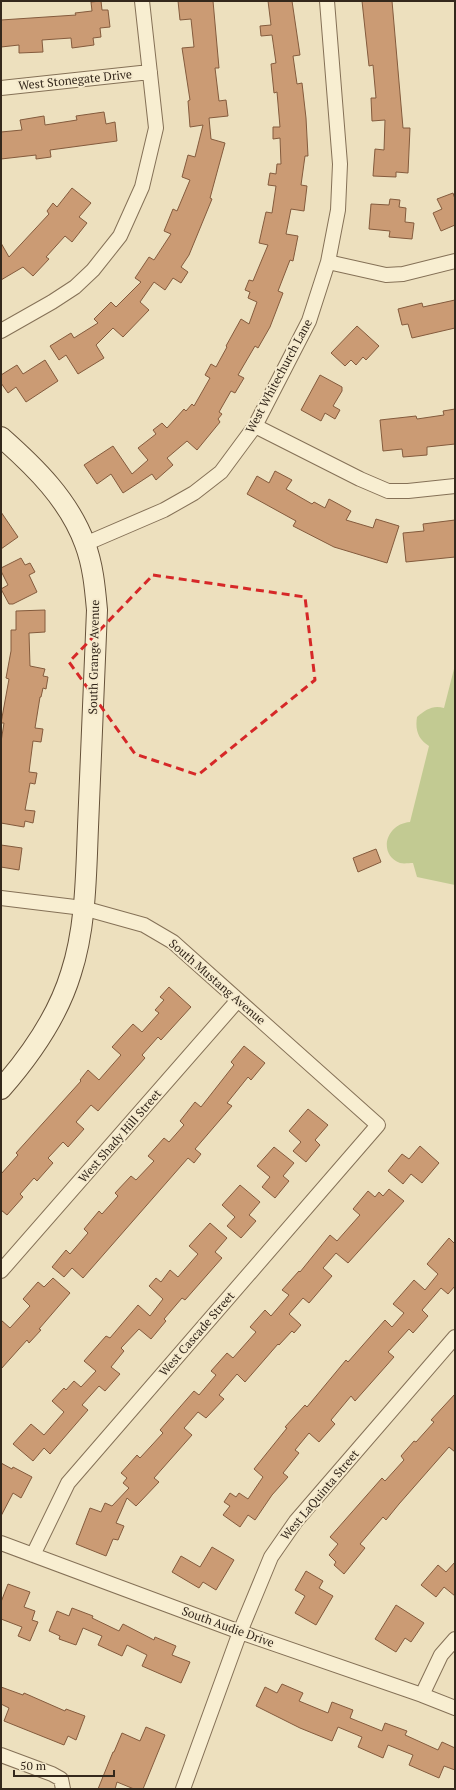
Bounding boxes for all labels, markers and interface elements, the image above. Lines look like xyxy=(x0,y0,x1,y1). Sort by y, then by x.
street label: West Stonegate Drive xyxy=(17,66,132,93)
street label: West Whitechurch Lane xyxy=(242,316,315,435)
street label: South Grange Avenue xyxy=(85,599,102,714)
street label: South Mustang Avenue xyxy=(166,936,269,1028)
street label: West Shady Hill Street xyxy=(75,1086,165,1185)
street label: West Cascade Street xyxy=(156,1288,238,1379)
street label: West LaQuinta Street xyxy=(277,1446,362,1543)
street label: South Audie Drive xyxy=(180,1603,276,1650)
scale bar xyxy=(14,1752,114,1778)
text: 50 m xyxy=(20,1758,47,1773)

